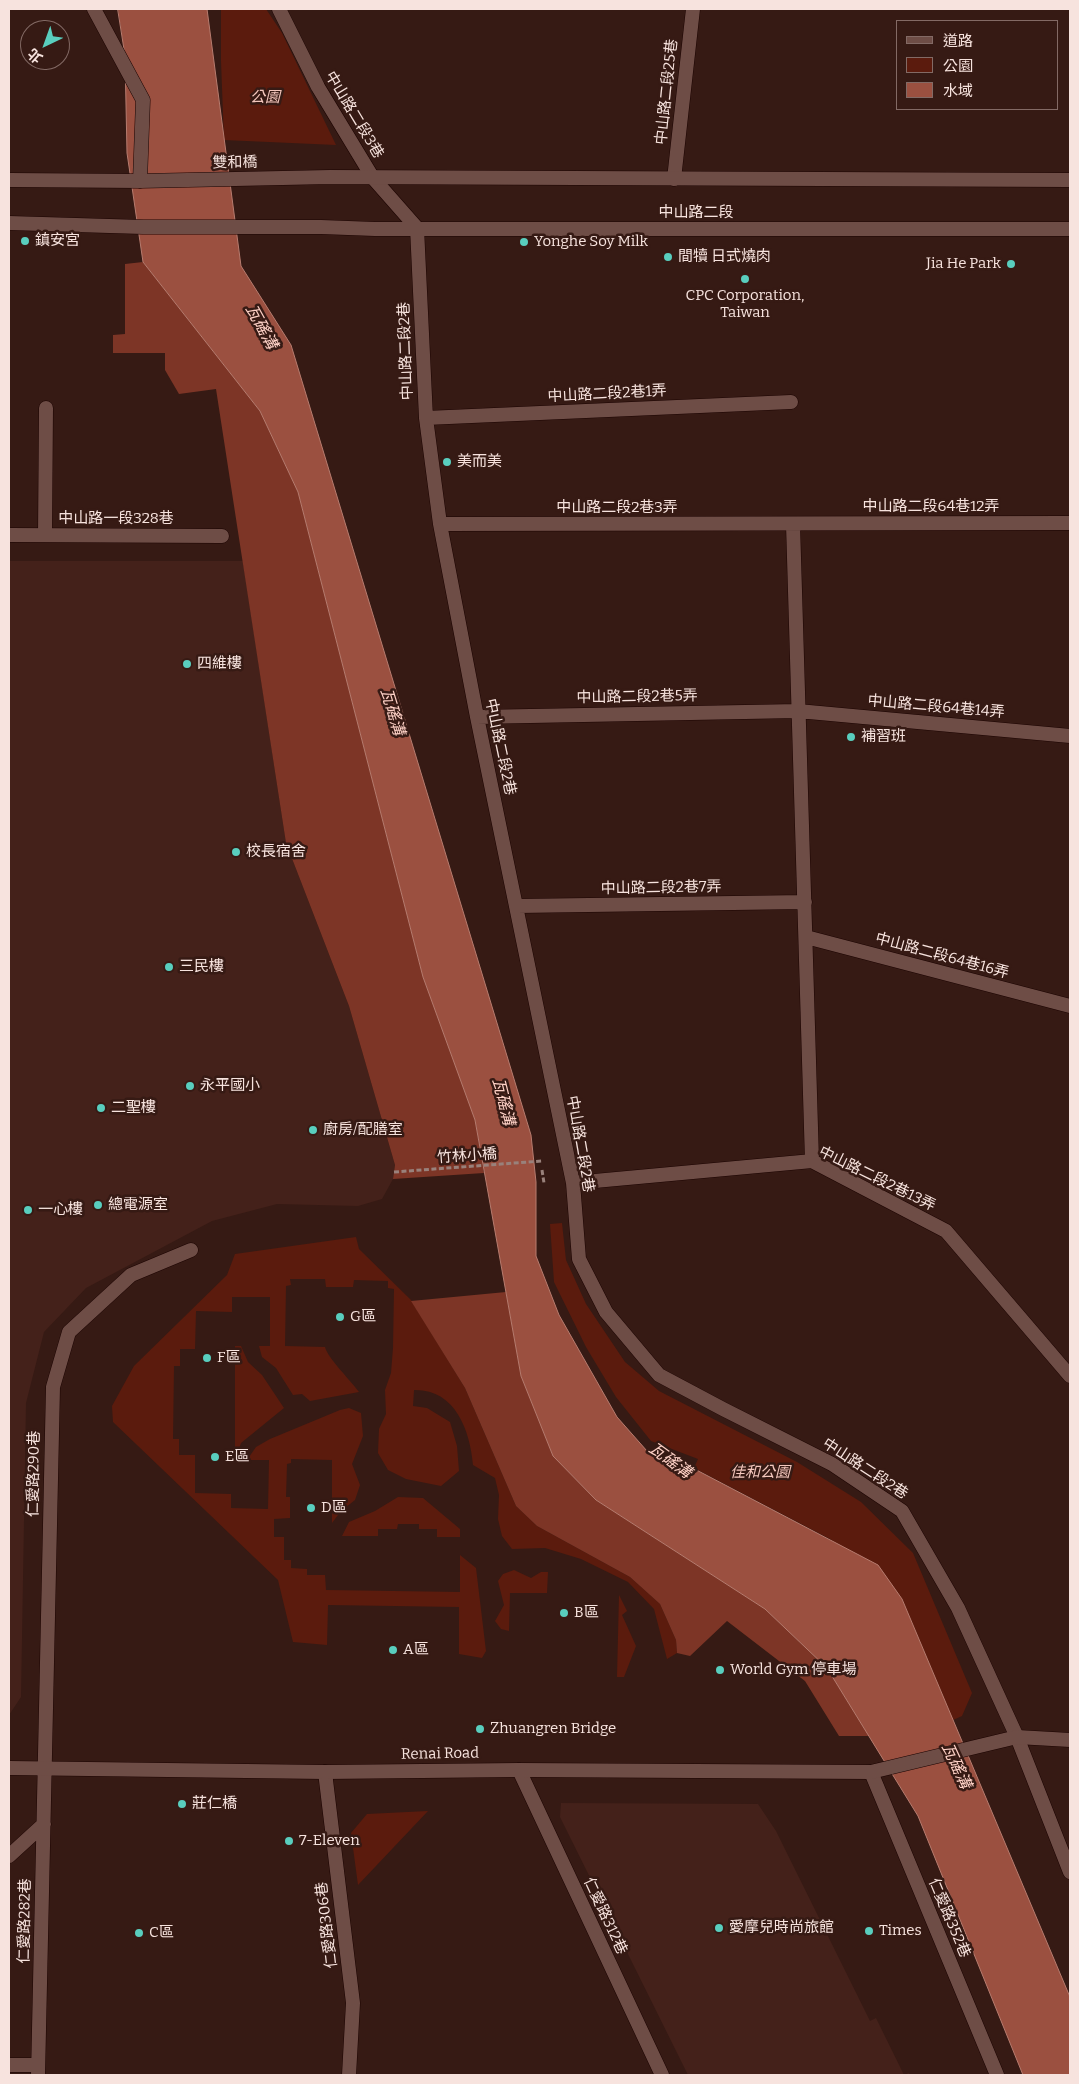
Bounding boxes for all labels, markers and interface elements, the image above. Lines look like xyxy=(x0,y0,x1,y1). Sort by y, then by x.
north arrow xyxy=(20,20,70,70)
legend xyxy=(896,20,1059,110)
text: 道路 xyxy=(943,32,973,50)
street label: 中山路二段25巷 xyxy=(653,38,681,146)
text: 北 xyxy=(24,45,46,67)
text: 公園 xyxy=(943,57,973,75)
street label: 中山路二段3巷 xyxy=(321,68,387,162)
text: 水域 xyxy=(943,82,973,100)
park label: 公園 xyxy=(250,89,280,107)
street label: 雙和橋 xyxy=(212,154,258,172)
street label: 中山路二段 xyxy=(659,204,733,222)
place label: 鎮安宮 xyxy=(35,232,80,250)
place label: Yonghe Soy Milk xyxy=(534,233,648,251)
marker: 鎮安宮 xyxy=(19,235,31,247)
marker: Yonghe Soy Milk xyxy=(518,236,530,248)
place label: 間犢 日式燒肉 xyxy=(678,248,771,266)
marker: 間犢 日式燒肉 xyxy=(662,251,674,263)
place label: Jia He Park xyxy=(926,255,1001,273)
marker: Jia He Park xyxy=(1005,258,1017,270)
marker: CPC Corporation, Taiwan xyxy=(739,273,751,285)
place label: CPC Corporation, Taiwan xyxy=(686,287,804,322)
water label: 瓦磘溝 xyxy=(241,301,281,353)
street label: 中山路二段2巷 xyxy=(395,302,417,400)
street label: 中山路二段2巷1弄 xyxy=(547,382,667,406)
place label: 美而美 xyxy=(457,453,502,471)
marker: 美而美 xyxy=(441,456,453,468)
street label: 中山路二段64巷12弄 xyxy=(863,498,999,516)
street label: 中山路二段2巷3弄 xyxy=(556,499,678,517)
street label: 中山路一段328巷 xyxy=(58,510,174,528)
place label: 四維樓 xyxy=(197,655,242,673)
marker: 四維樓 xyxy=(181,658,193,670)
water label: 瓦磘溝 xyxy=(376,686,408,738)
street label: 中山路二段2巷5弄 xyxy=(576,687,698,707)
street label: 中山路二段64巷14弄 xyxy=(867,692,1005,722)
street label: 中山路二段2巷 xyxy=(481,697,519,797)
place label: 補習班 xyxy=(861,728,906,746)
marker: 補習班 xyxy=(845,731,857,743)
place label: 校長宿舍 xyxy=(246,843,306,861)
marker: 校長宿舍 xyxy=(230,846,242,858)
street label: 中山路二段2巷7弄 xyxy=(601,878,721,898)
street label: 中山路二段64巷16弄 xyxy=(873,930,1011,982)
place label: 三民樓 xyxy=(179,958,224,976)
marker: 三民樓 xyxy=(163,961,175,973)
water label: 瓦磘溝 xyxy=(488,1076,518,1128)
place label: 永平國小 xyxy=(200,1077,260,1095)
marker: 永平國小 xyxy=(184,1080,196,1092)
street label: 中山路二段2巷 xyxy=(563,1094,597,1194)
place label: 二聖樓 xyxy=(111,1099,156,1117)
marker: 二聖樓 xyxy=(95,1102,107,1114)
place label: 廚房/配膳室 xyxy=(323,1121,403,1139)
marker: 廚房/配膳室 xyxy=(307,1124,319,1136)
street label: 中山路二段2巷13弄 xyxy=(816,1143,938,1215)
street label: 竹林小橋 xyxy=(436,1145,498,1167)
place label: 總電源室 xyxy=(108,1196,168,1214)
marker: 總電源室 xyxy=(92,1199,104,1211)
place label: 一心樓 xyxy=(38,1201,83,1219)
marker: 一心樓 xyxy=(22,1204,34,1216)
place label: G區 xyxy=(350,1308,376,1326)
marker: G區 xyxy=(334,1311,346,1323)
place label: F區 xyxy=(217,1349,240,1367)
marker: F區 xyxy=(201,1352,213,1364)
street label: 仁愛路290巷 xyxy=(24,1431,44,1517)
street label: 中山路二段2巷 xyxy=(819,1435,911,1503)
water label: 瓦磘溝 xyxy=(645,1439,695,1483)
place label: E區 xyxy=(225,1448,249,1466)
marker: E區 xyxy=(209,1451,221,1463)
park label: 佳和公園 xyxy=(730,1464,790,1482)
place label: D區 xyxy=(321,1499,347,1517)
marker: D區 xyxy=(305,1502,317,1514)
place label: B區 xyxy=(574,1604,599,1622)
marker: B區 xyxy=(558,1607,570,1619)
place label: A區 xyxy=(403,1641,429,1659)
marker: A區 xyxy=(387,1644,399,1656)
place label: World Gym 停車場 xyxy=(730,1661,856,1679)
marker: World Gym 停車場 xyxy=(714,1664,726,1676)
place label: Zhuangren Bridge xyxy=(490,1720,616,1738)
marker: Zhuangren Bridge xyxy=(474,1723,486,1735)
water label: 瓦磘溝 xyxy=(937,1740,975,1792)
street label: Renai Road xyxy=(401,1744,479,1764)
place label: 莊仁橋 xyxy=(192,1795,237,1813)
marker: 莊仁橋 xyxy=(176,1798,188,1810)
place label: 7-Eleven xyxy=(299,1832,360,1850)
marker: 7-Eleven xyxy=(283,1835,295,1847)
street label: 仁愛路312巷 xyxy=(579,1875,631,1957)
street label: 仁愛路352巷 xyxy=(924,1876,974,1960)
street label: 仁愛路282巷 xyxy=(15,1878,35,1964)
street label: 仁愛路306巷 xyxy=(313,1881,341,1969)
place label: 愛摩兒時尚旅館 xyxy=(729,1919,834,1937)
marker: 愛摩兒時尚旅館 xyxy=(713,1922,725,1934)
place label: Times xyxy=(879,1922,922,1940)
place label: C區 xyxy=(149,1924,174,1942)
marker: Times xyxy=(863,1925,875,1937)
marker: C區 xyxy=(133,1927,145,1939)

